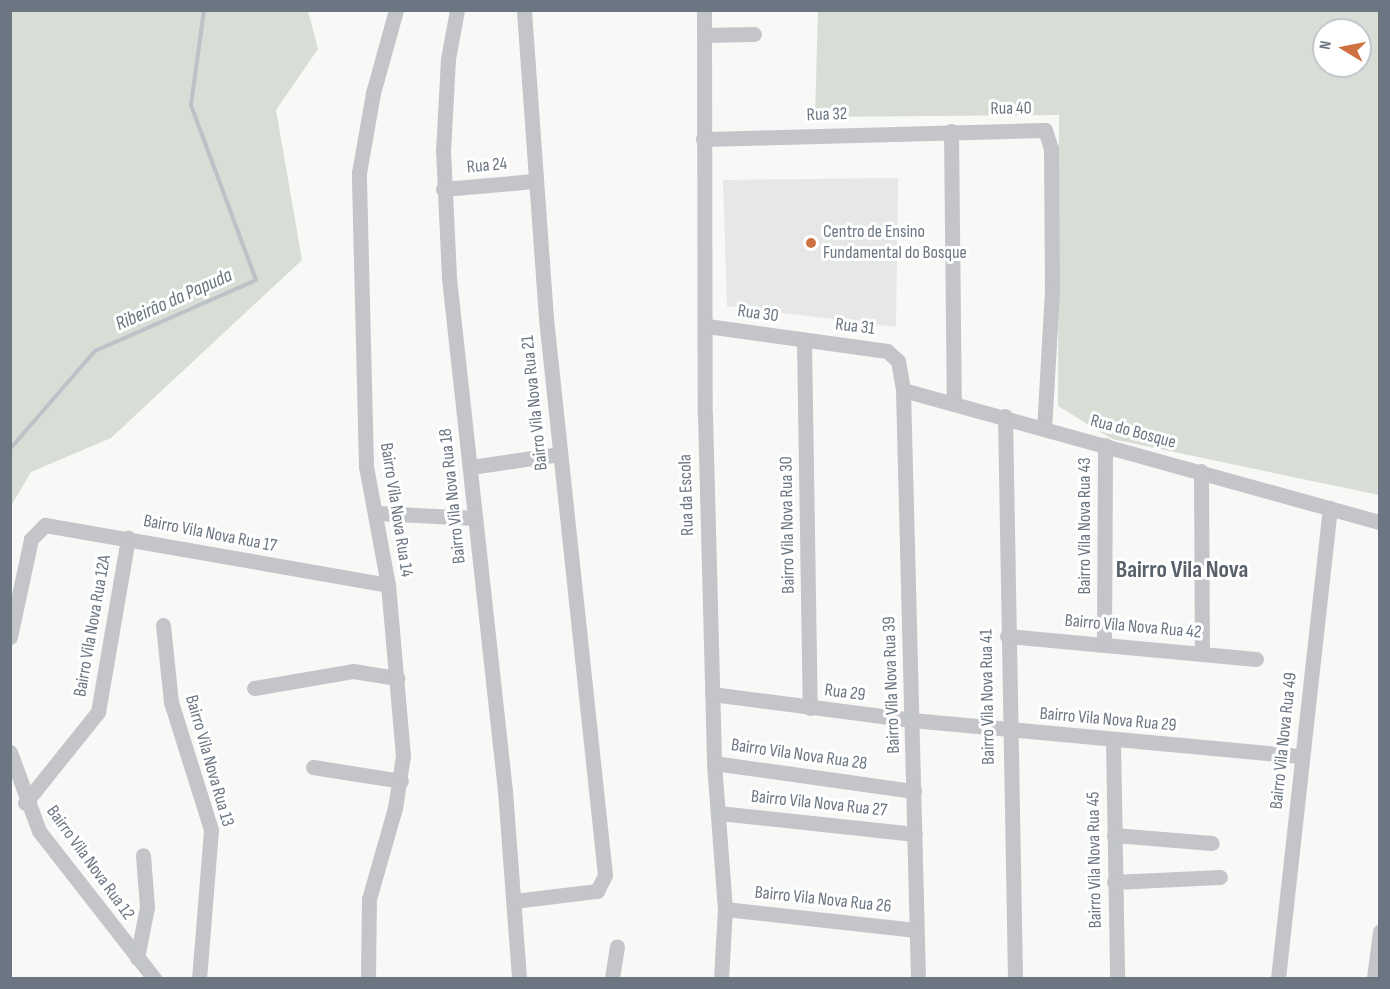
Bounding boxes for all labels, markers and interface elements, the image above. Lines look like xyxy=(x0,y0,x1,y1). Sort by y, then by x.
north arrow xyxy=(1312,18,1372,78)
text: N xyxy=(1316,39,1336,51)
street label: Rua 40 xyxy=(990,98,1032,120)
street label: Rua 32 xyxy=(806,103,848,127)
street label: Rua 24 xyxy=(466,153,508,179)
place label: Centro de Ensino Fundamental do Bosque xyxy=(823,222,967,264)
marker: Centro de Ensino Fundamental do Bosque xyxy=(804,236,818,250)
water label: Ribeirão da Papuda xyxy=(112,264,236,336)
street label: Rua 30 xyxy=(736,300,780,328)
street label: Rua 31 xyxy=(834,314,876,340)
street label: Bairro Vila Nova Rua 21 xyxy=(517,334,553,472)
street label: Rua do Bosque xyxy=(1088,410,1178,454)
street label: Bairro Vila Nova Rua 18 xyxy=(435,427,471,565)
street label: Bairro Vila Nova Rua 14 xyxy=(375,441,417,579)
street label: Rua da Escola xyxy=(675,454,699,536)
street label: Bairro Vila Nova Rua 30 xyxy=(776,456,800,594)
street label: Bairro Vila Nova Rua 43 xyxy=(1074,457,1096,595)
street label: Bairro Vila Nova Rua 17 xyxy=(141,510,279,558)
street label: Bairro Vila Nova Rua 12A xyxy=(70,553,116,699)
district label: Bairro Vila Nova xyxy=(1116,556,1248,584)
street label: Bairro Vila Nova Rua 42 xyxy=(1064,610,1202,644)
street label: Bairro Vila Nova Rua 39 xyxy=(879,616,905,754)
street label: Bairro Vila Nova Rua 41 xyxy=(976,629,1000,765)
street label: Bairro Vila Nova Rua 49 xyxy=(1266,672,1302,810)
street label: Rua 29 xyxy=(823,680,867,706)
street label: Bairro Vila Nova Rua 13 xyxy=(180,693,238,829)
street label: Bairro Vila Nova Rua 29 xyxy=(1039,703,1177,737)
street label: Bairro Vila Nova Rua 28 xyxy=(730,735,868,775)
street label: Bairro Vila Nova Rua 27 xyxy=(750,786,888,822)
street label: Bairro Vila Nova Rua 45 xyxy=(1083,791,1107,929)
street label: Bairro Vila Nova Rua 12 xyxy=(41,802,139,924)
street label: Bairro Vila Nova Rua 26 xyxy=(754,882,892,918)

